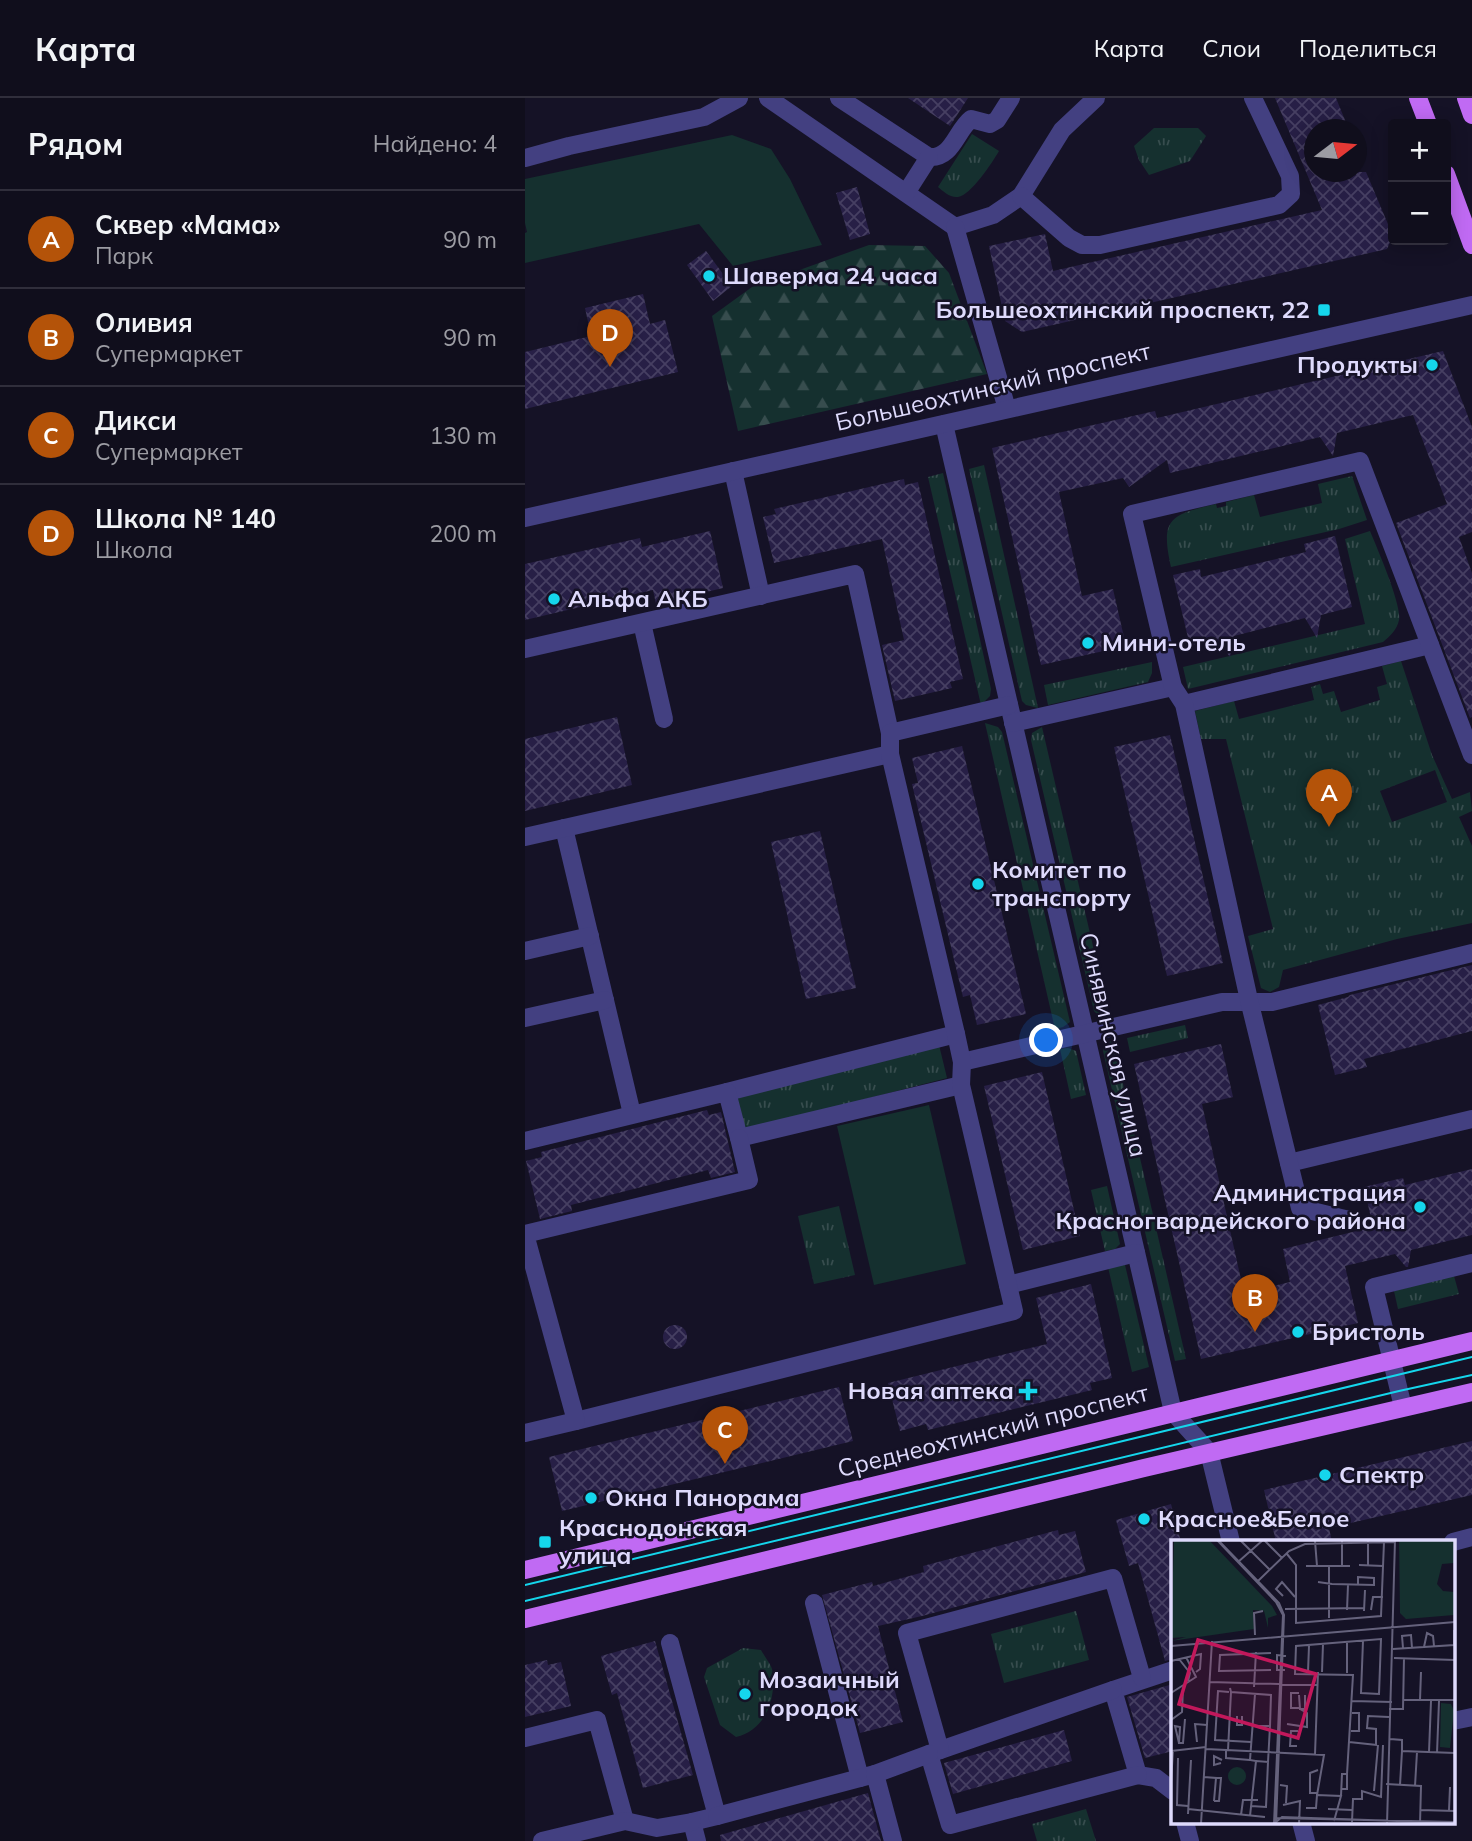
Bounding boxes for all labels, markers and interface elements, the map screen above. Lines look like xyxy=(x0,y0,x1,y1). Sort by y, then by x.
text: Карта xyxy=(35,28,137,69)
text: Карта xyxy=(1094,33,1164,63)
text: Слои xyxy=(1202,33,1261,63)
text: Поделиться xyxy=(1299,33,1437,63)
north arrow xyxy=(1304,119,1367,182)
map controls xyxy=(1388,119,1451,245)
button: + xyxy=(1388,119,1451,182)
text: Рядом xyxy=(28,125,123,163)
text: Найдено: 4 xyxy=(373,129,497,158)
button: − xyxy=(1388,182,1451,245)
text: Сквер «Мама» xyxy=(95,208,281,241)
text: A xyxy=(42,225,60,254)
text: 90 m xyxy=(443,225,497,254)
text: Парк xyxy=(95,241,153,270)
place label: Шаверма 24 часа xyxy=(723,260,938,290)
marker: Шаверма 24 часа xyxy=(701,268,717,284)
place label: Большеохтинский проспект, 22 xyxy=(936,294,1310,324)
marker: Большеохтинский проспект, 22 xyxy=(1316,302,1332,318)
text: Оливия xyxy=(95,306,193,339)
pin: D xyxy=(587,309,633,367)
text: B xyxy=(43,323,59,352)
text: 90 m xyxy=(443,323,497,352)
street label: Большеохтинский проспект xyxy=(832,335,1153,437)
text: Супермаркет xyxy=(95,339,242,368)
place label: Продукты xyxy=(1297,349,1418,379)
marker: Продукты xyxy=(1424,357,1440,373)
text: Дикси xyxy=(95,404,177,437)
text: C xyxy=(43,421,59,450)
text: 130 m xyxy=(429,421,497,450)
text: Супермаркет xyxy=(95,437,242,466)
text: Школа № 140 xyxy=(95,502,276,535)
text: D xyxy=(42,519,60,548)
text: 200 m xyxy=(429,519,497,548)
text: Школа xyxy=(95,535,173,564)
place label: Альфа АКБ xyxy=(568,583,708,613)
marker: Альфа АКБ xyxy=(546,591,562,607)
place label: Мини-отель xyxy=(1102,627,1246,657)
marker: Мини-отель xyxy=(1080,635,1096,651)
pin: A xyxy=(1306,769,1352,827)
place label: Комитет по транспорту xyxy=(992,854,1132,912)
marker: Комитет по транспорту xyxy=(970,876,986,892)
street label: Синявинская улица xyxy=(1074,930,1154,1160)
your location xyxy=(1029,1023,1063,1057)
place label: Администрация Красногвардейского района xyxy=(1055,1177,1406,1235)
marker: Администрация Красногвардейского района xyxy=(1412,1199,1428,1215)
pin: B xyxy=(1232,1274,1278,1332)
place label: Бристоль xyxy=(1312,1316,1425,1346)
marker: Бристоль xyxy=(1290,1324,1306,1340)
place label: Новая аптека xyxy=(848,1375,1014,1405)
street label: Среднеохтинский проспект xyxy=(834,1377,1151,1483)
marker: Новая аптека xyxy=(1020,1383,1036,1399)
pin: C xyxy=(702,1406,748,1464)
place label: Спектр xyxy=(1339,1459,1424,1489)
marker: Спектр xyxy=(1317,1467,1333,1483)
place label: Окна Панорама xyxy=(605,1482,800,1512)
marker: Окна Панорама xyxy=(583,1490,599,1506)
place label: Красное&Белое xyxy=(1158,1503,1349,1533)
marker: Красное&Белое xyxy=(1136,1511,1152,1527)
place label: Краснодонская улица xyxy=(559,1512,747,1570)
marker: Краснодонская улица xyxy=(537,1534,553,1550)
inset map xyxy=(1171,1540,1455,1824)
place label: Мозаичный городок xyxy=(759,1664,900,1722)
marker: Мозаичный городок xyxy=(737,1686,753,1702)

